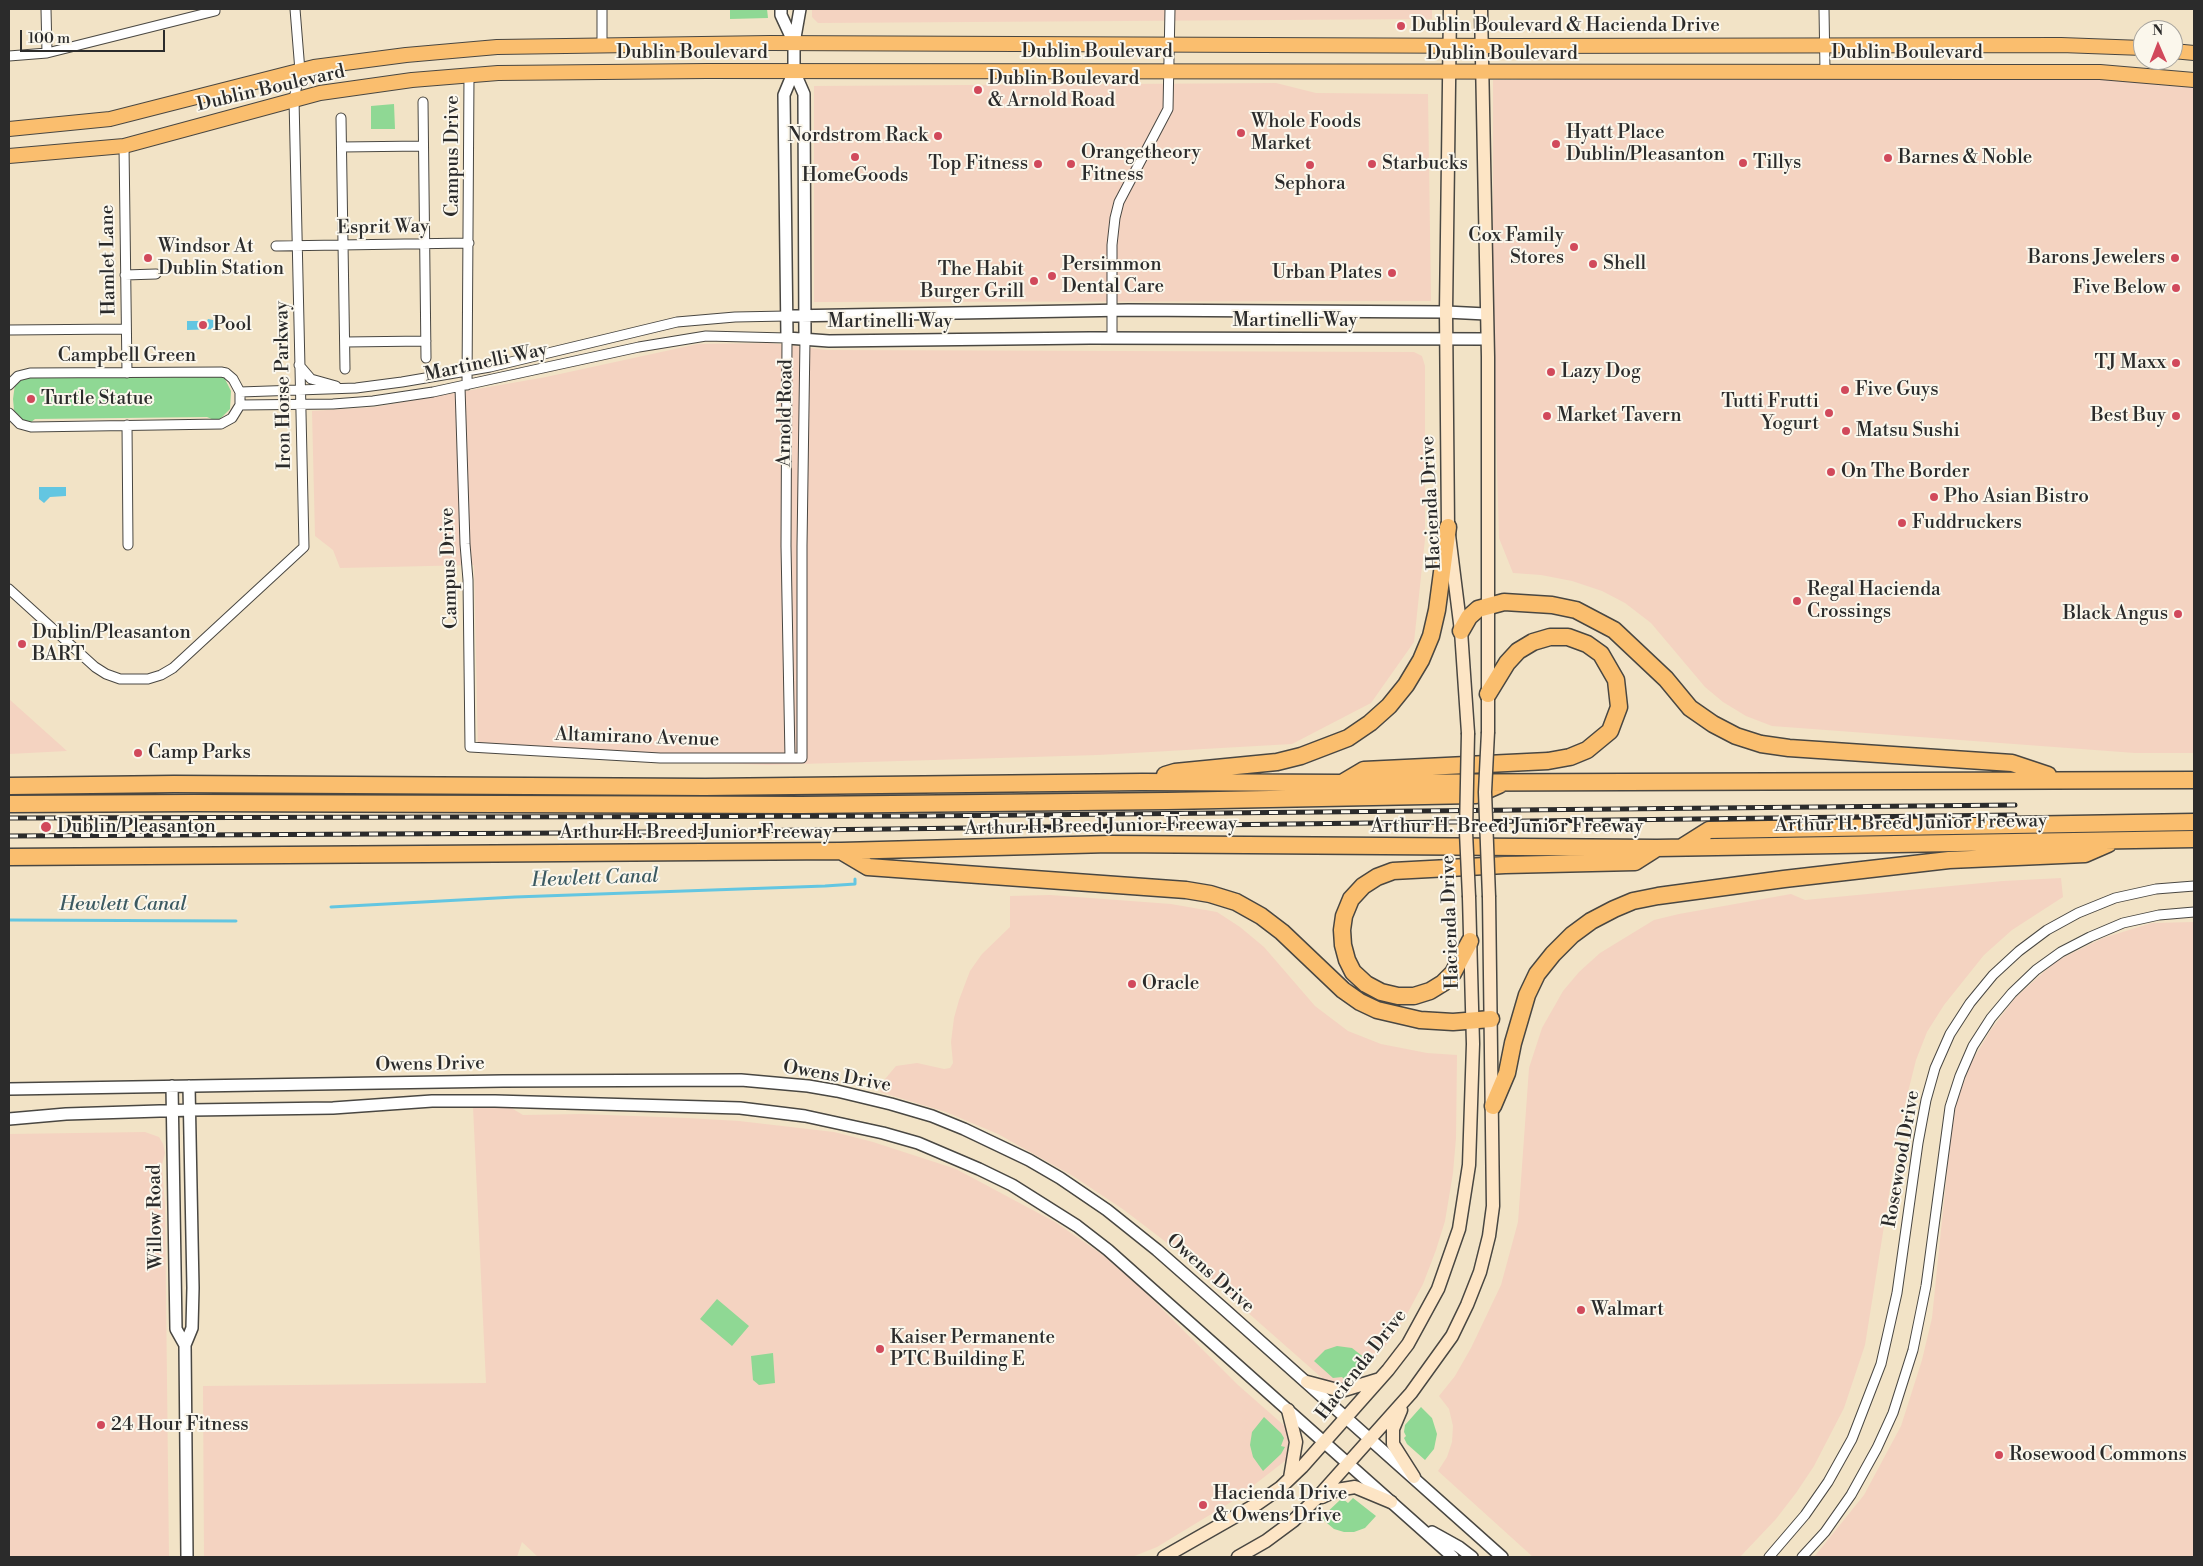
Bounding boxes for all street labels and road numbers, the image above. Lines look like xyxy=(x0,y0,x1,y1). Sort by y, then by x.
street label: Dublin Boulevard xyxy=(1021,41,1173,63)
street label: Dublin Boulevard xyxy=(616,42,768,64)
street label: Dublin Boulevard xyxy=(1831,42,1983,64)
street label: Dublin Boulevard xyxy=(1426,43,1578,65)
street label: Dublin Boulevard xyxy=(195,61,347,117)
street label: Campus Drive xyxy=(442,95,464,217)
street label: Hamlet Lane xyxy=(97,205,121,315)
street label: Esprit Way xyxy=(337,216,429,240)
street label: Iron Horse Parkway xyxy=(271,301,297,469)
street label: Martinelli Way xyxy=(1232,310,1358,332)
street label: Martinelli Way xyxy=(827,311,953,333)
street label: Martinelli Way xyxy=(422,339,550,387)
street label: Campbell Green xyxy=(58,345,196,367)
street label: Arnold Road xyxy=(774,359,798,467)
street label: Hacienda Drive xyxy=(1417,435,1447,571)
street label: Campus Drive xyxy=(436,507,464,629)
street label: Altamirano Avenue xyxy=(554,724,720,752)
street label: Arthur H. Breed Junior Freeway xyxy=(1775,810,2047,838)
street label: Arthur H. Breed Junior Freeway xyxy=(965,813,1237,841)
street label: Arthur H. Breed Junior Freeway xyxy=(1371,816,1643,838)
street label: Arthur H. Breed Junior Freeway xyxy=(560,822,832,844)
street label: Hacienda Drive xyxy=(1437,854,1465,990)
street label: Owens Drive xyxy=(375,1053,485,1077)
street label: Owens Drive xyxy=(781,1056,893,1098)
street label: Rosewood Drive xyxy=(1879,1089,1925,1229)
street label: Willow Road xyxy=(144,1164,168,1270)
street label: Owens Drive xyxy=(1161,1230,1259,1318)
street label: Hacienda Drive xyxy=(1312,1305,1412,1425)

